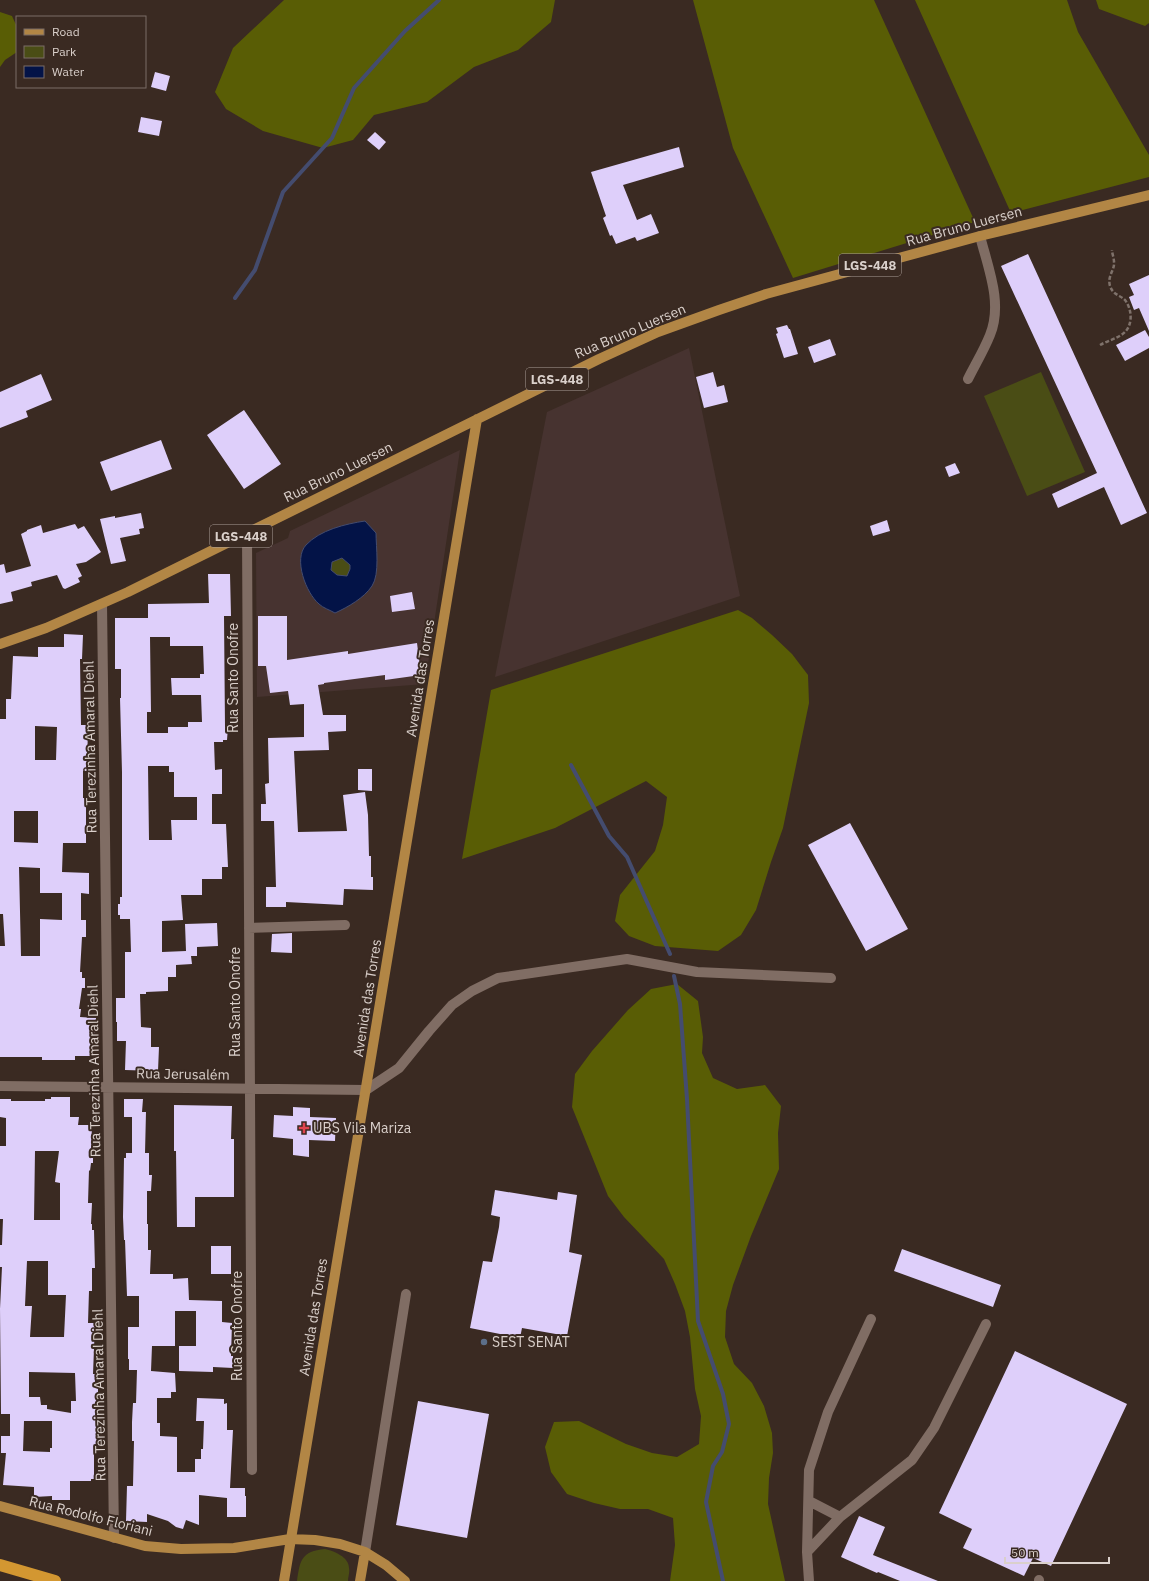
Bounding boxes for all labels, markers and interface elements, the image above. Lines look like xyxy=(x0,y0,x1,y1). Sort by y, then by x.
legend xyxy=(16,16,146,88)
text: Road xyxy=(52,24,80,39)
text: Park xyxy=(52,44,77,59)
text: Water xyxy=(52,64,85,79)
street label: Rua Bruno Luersen xyxy=(904,202,1024,250)
road number: LGS-448 xyxy=(839,254,901,276)
street label: Rua Bruno Luersen xyxy=(572,299,688,363)
road number: LGS-448 xyxy=(526,368,588,390)
street label: Rua Bruno Luersen xyxy=(281,438,395,506)
road number: LGS-448 xyxy=(210,525,272,547)
street label: Avenida das Torres xyxy=(402,618,438,738)
street label: Rua Santo Onofre xyxy=(224,623,242,733)
street label: Rua Terezinha Amaral Diehl xyxy=(79,660,101,833)
street label: Avenida das Torres xyxy=(349,938,385,1058)
street label: Rua Santo Onofre xyxy=(226,947,244,1057)
street label: Rua Terezinha Amaral Diehl xyxy=(83,984,105,1157)
street label: Rua Jerusalém xyxy=(136,1064,230,1084)
place label: UBS Vila Mariza xyxy=(313,1119,412,1137)
marker: UBS Vila Mariza xyxy=(298,1122,310,1134)
street label: Avenida das Torres xyxy=(295,1257,331,1377)
street label: Rua Santo Onofre xyxy=(228,1271,246,1381)
street label: Rua Terezinha Amaral Diehl xyxy=(88,1308,110,1481)
place label: SEST SENAT xyxy=(492,1333,570,1351)
marker: SEST SENAT xyxy=(479,1337,489,1347)
street label: Rua Rodolfo Floriani xyxy=(27,1492,155,1540)
scale bar xyxy=(1005,1539,1109,1565)
text: 50 m xyxy=(1011,1545,1039,1560)

